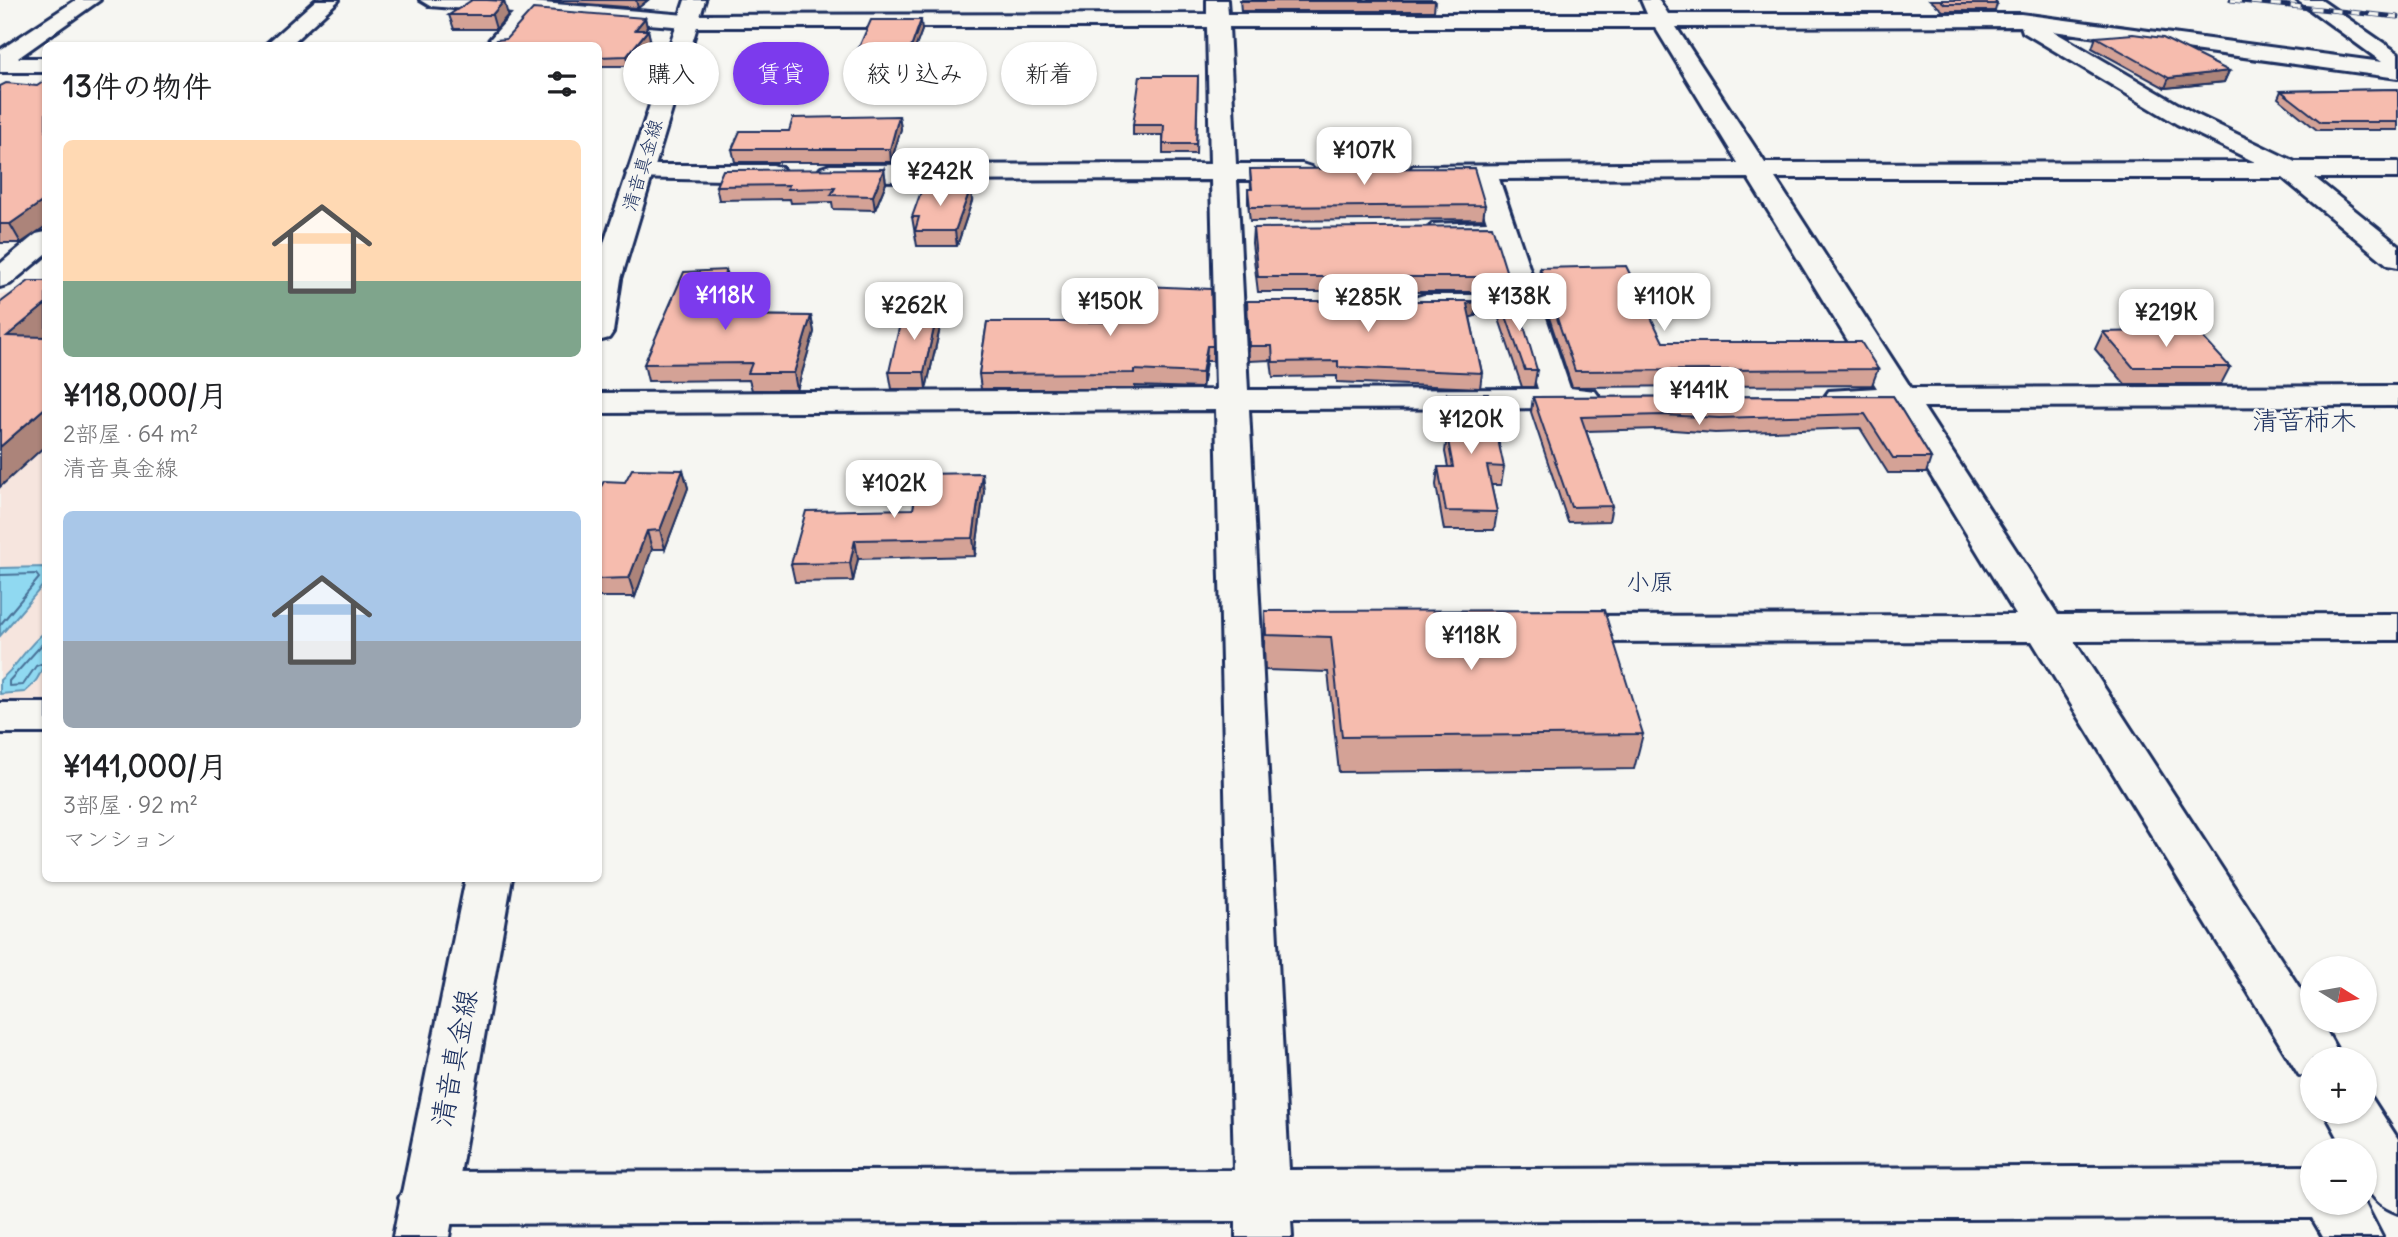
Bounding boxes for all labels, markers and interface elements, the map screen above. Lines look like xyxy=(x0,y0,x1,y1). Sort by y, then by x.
chip: 購入 xyxy=(623,42,719,105)
chip: 賃貸 xyxy=(733,42,829,105)
chip: 絞り込み xyxy=(843,42,987,105)
chip: 新着 xyxy=(1001,42,1097,105)
icon: filters xyxy=(543,65,581,103)
text: 13件の物件 xyxy=(63,67,212,105)
street label: 清音真金線 xyxy=(617,116,667,214)
pin: ¥107K xyxy=(1315,128,1413,187)
text: ¥107K xyxy=(1333,135,1395,164)
pin: ¥242K xyxy=(891,148,989,208)
text: ¥242K xyxy=(907,156,973,185)
icon: home xyxy=(259,186,385,312)
pin: ¥118K xyxy=(676,272,774,332)
pin: ¥285K xyxy=(1319,274,1417,334)
pin: ¥138K xyxy=(1470,274,1568,333)
pin: ¥110K xyxy=(1615,274,1713,333)
pin: ¥150K xyxy=(1061,278,1159,338)
text: ¥118K xyxy=(695,280,755,309)
text: ¥138K xyxy=(1487,281,1551,310)
text: ¥110K xyxy=(1633,281,1695,310)
pin: ¥262K xyxy=(865,282,963,342)
text: ¥285K xyxy=(1335,282,1401,311)
text: ¥150K xyxy=(1077,286,1143,315)
text: ¥262K xyxy=(881,290,947,319)
pin: ¥219K xyxy=(2117,290,2215,349)
text: ¥219K xyxy=(2135,297,2197,326)
pin: ¥141K xyxy=(1650,368,1748,427)
text: ¥141K xyxy=(1670,375,1729,404)
text: ¥118,000/月 xyxy=(63,376,228,414)
pin: ¥120K xyxy=(1422,396,1520,456)
text: ¥120K xyxy=(1439,404,1503,433)
district label: 清音柿木 xyxy=(2252,404,2356,437)
text: 2部屋 · 64 m² xyxy=(63,419,198,448)
text: 清音真金線 xyxy=(63,453,178,482)
pin: ¥102K xyxy=(845,461,943,520)
text: ¥102K xyxy=(862,468,926,497)
icon: home xyxy=(259,557,385,683)
district label: 小原 xyxy=(1626,566,1674,596)
pin: ¥118K xyxy=(1422,612,1520,672)
text: ¥118K xyxy=(1441,620,1501,649)
text: ¥141,000/月 xyxy=(63,747,228,785)
text: 3部屋 · 92 m² xyxy=(63,790,198,819)
text: マンション xyxy=(63,824,177,853)
north arrow xyxy=(2300,956,2376,1032)
map controls xyxy=(2300,956,2377,1215)
street label: 清音真金線 xyxy=(423,986,485,1130)
button: + xyxy=(2300,1047,2377,1124)
button: − xyxy=(2300,1138,2377,1215)

